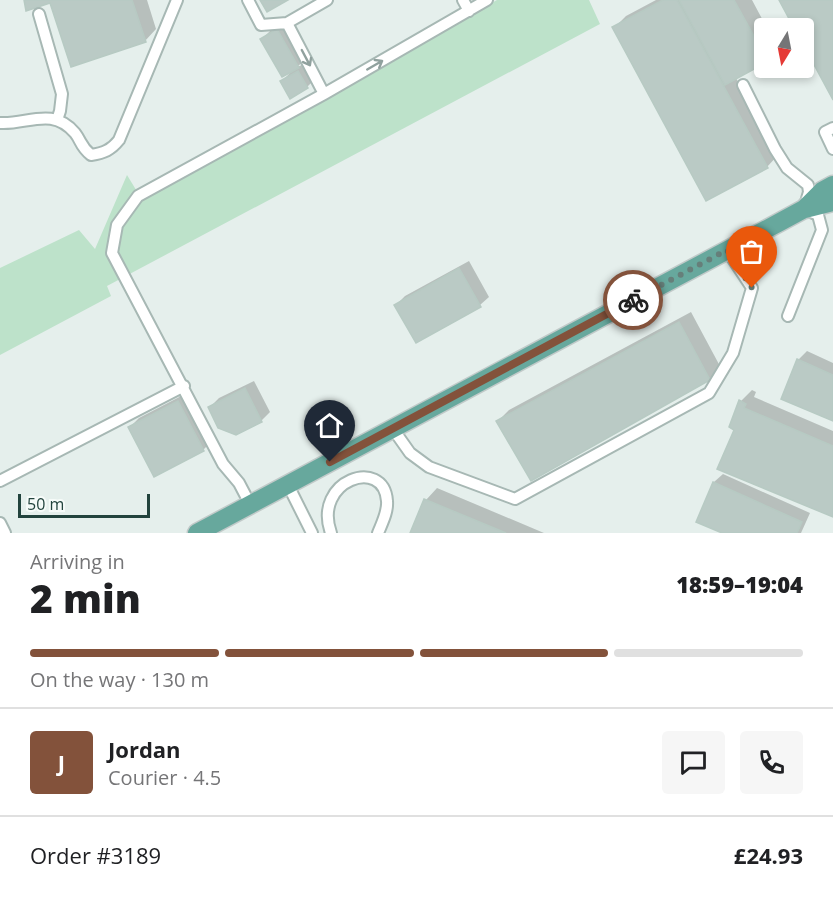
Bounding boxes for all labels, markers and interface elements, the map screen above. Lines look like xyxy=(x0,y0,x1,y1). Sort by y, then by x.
north arrow xyxy=(754,18,814,78)
map controls xyxy=(754,18,814,78)
one-way arrow xyxy=(301,49,312,67)
one-way arrow xyxy=(366,59,383,71)
pin xyxy=(726,226,777,288)
icon: bag xyxy=(735,235,768,268)
courier xyxy=(603,270,663,330)
icon: bike xyxy=(617,284,650,317)
pin xyxy=(304,400,355,462)
icon: home xyxy=(313,409,346,442)
scale bar xyxy=(18,491,150,518)
text: 50 m xyxy=(27,493,64,515)
text: Arriving in xyxy=(30,548,125,575)
text: 18:59–19:04 xyxy=(676,569,803,599)
text: 2 min xyxy=(30,571,141,624)
text: On the way · 130 m xyxy=(30,666,209,693)
button: chat xyxy=(662,731,725,794)
button: phone xyxy=(740,731,803,794)
text: Jordan xyxy=(108,734,181,764)
text: J xyxy=(58,747,65,777)
text: Courier · 4.5 xyxy=(108,764,221,791)
text: Order #3189 xyxy=(30,840,161,870)
text: £24.93 xyxy=(734,840,803,870)

